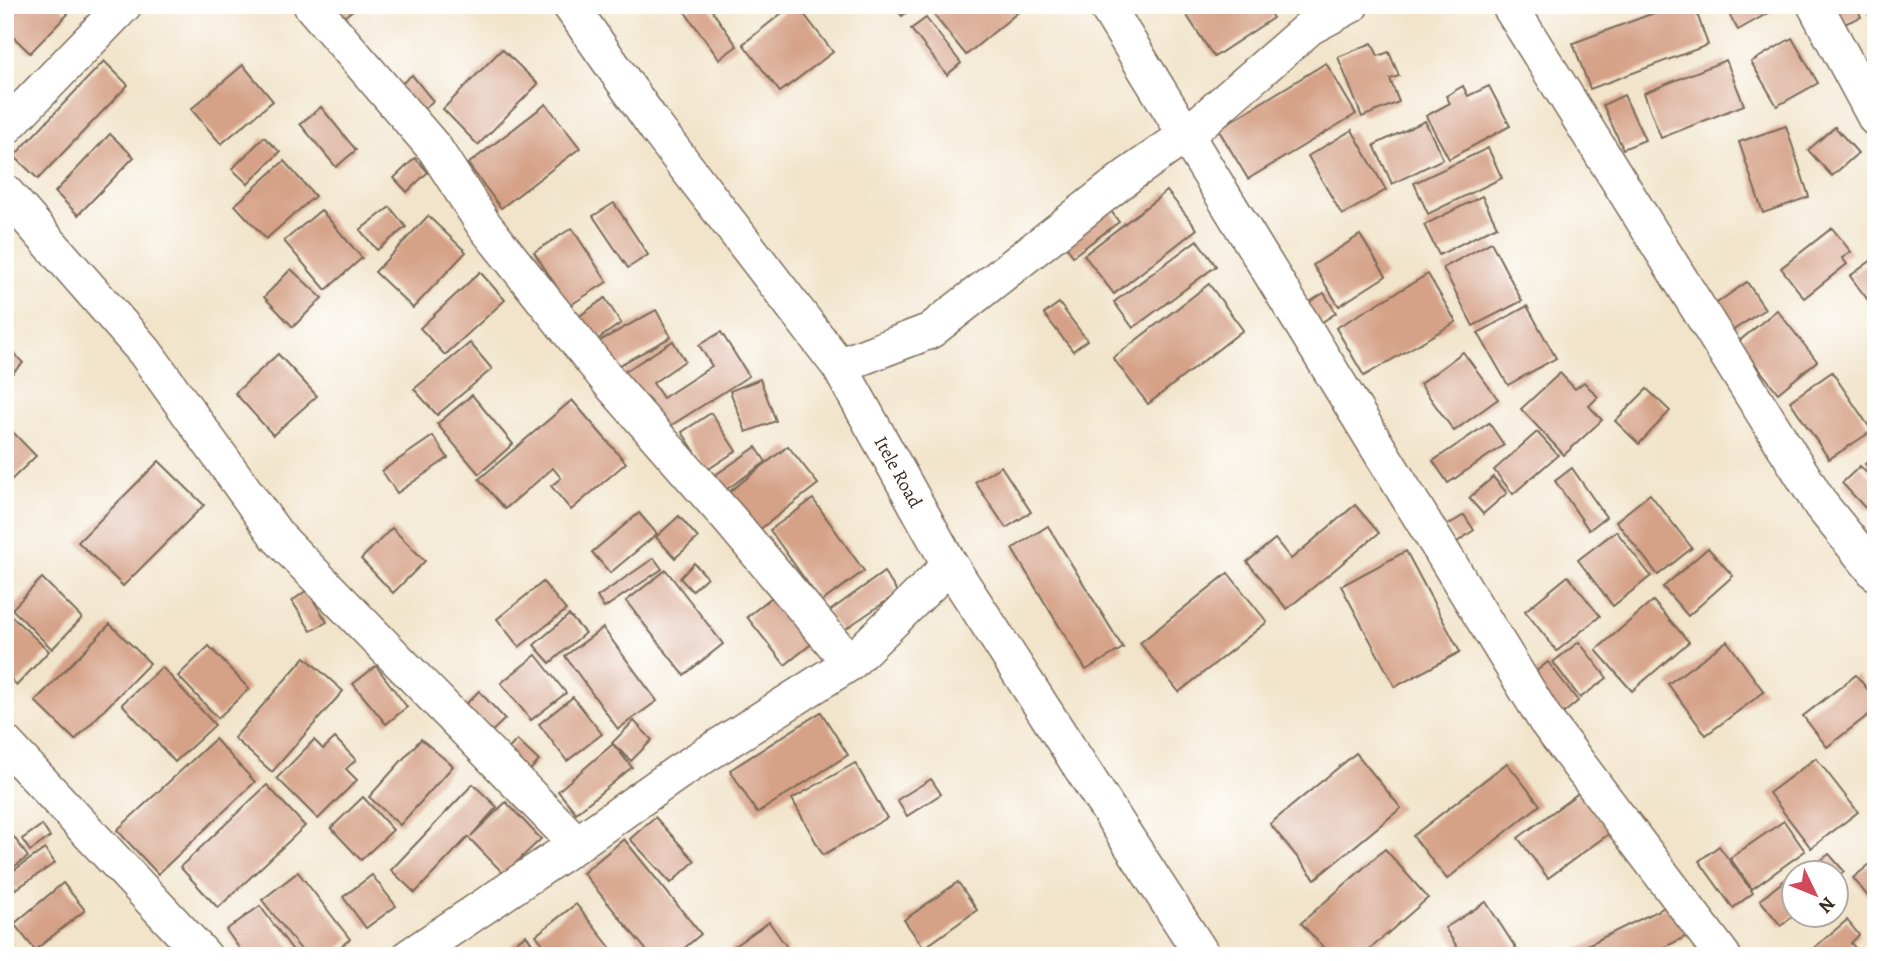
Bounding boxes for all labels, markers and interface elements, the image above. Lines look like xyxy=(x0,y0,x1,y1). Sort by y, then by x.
street label: Itele Road xyxy=(868,432,929,513)
north arrow xyxy=(1780,860,1850,930)
text: N xyxy=(1812,891,1841,919)

